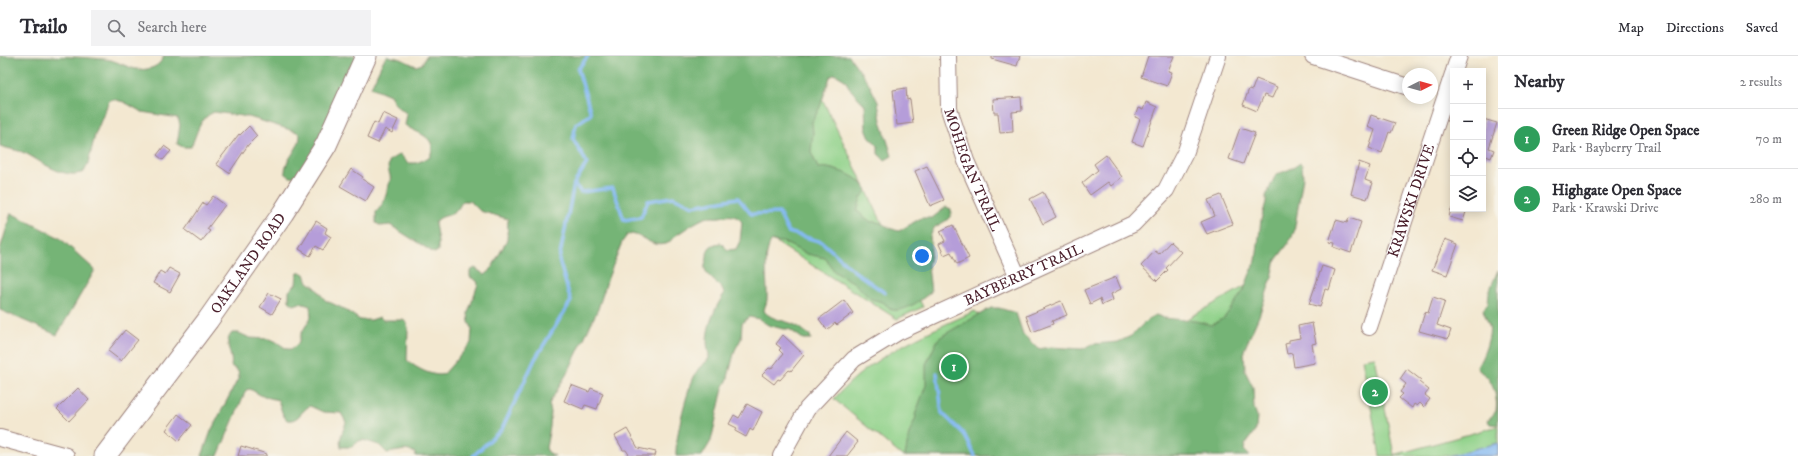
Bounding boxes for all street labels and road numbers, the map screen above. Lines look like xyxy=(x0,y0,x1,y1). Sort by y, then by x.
street label: MOHEGAN TRAIL xyxy=(939,106,1005,234)
street label: KRAWSKI DRIVE xyxy=(1384,141,1439,260)
street label: OAKLAND ROAD xyxy=(206,209,290,318)
street label: BAYBERRY TRAIL xyxy=(961,239,1086,310)

